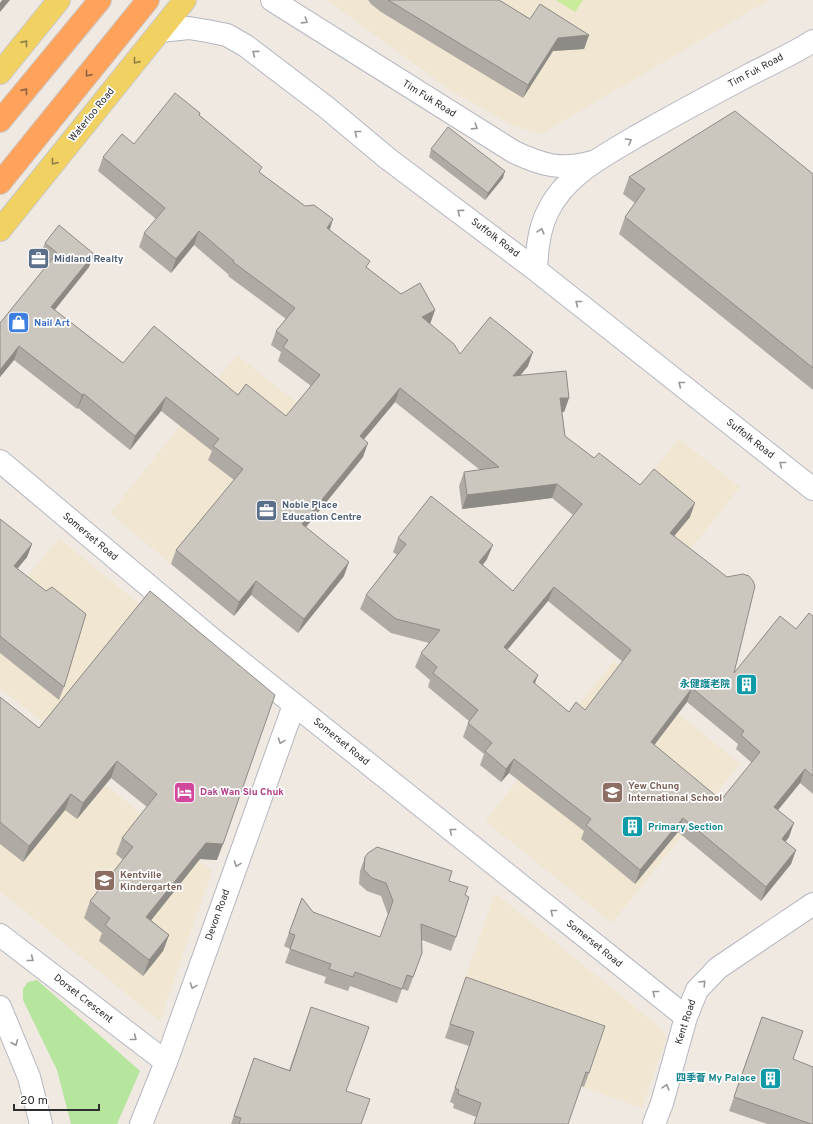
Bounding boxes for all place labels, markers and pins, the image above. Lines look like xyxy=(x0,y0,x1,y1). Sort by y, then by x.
office icon: Midland Realty xyxy=(25,246,51,272)
place label: Midland Realty xyxy=(54,253,124,266)
shop icon: Nail Art xyxy=(5,310,31,336)
place label: Nail Art xyxy=(34,317,70,330)
office icon: Noble Place Education Centre xyxy=(254,498,280,524)
place label: Noble Place Education Centre xyxy=(282,499,362,524)
building icon: 永健護老院 xyxy=(733,671,759,697)
place label: 永健護老院 xyxy=(680,678,730,691)
hotel icon: Dak Wan Siu Chuk xyxy=(172,779,198,805)
school or university icon: Yew Chung International School xyxy=(599,779,625,805)
place label: Yew Chung International School xyxy=(628,780,722,805)
place label: Dak Wan Siu Chuk xyxy=(200,786,284,799)
building icon: Primary Section xyxy=(620,814,646,840)
place label: Primary Section xyxy=(648,821,723,834)
school or university icon: Kentville Kindergarten xyxy=(91,868,117,894)
place label: Kentville Kindergarten xyxy=(120,869,182,894)
building icon: 四季薈 My Palace xyxy=(758,1065,784,1091)
place label: 四季薈 My Palace xyxy=(676,1072,756,1085)

